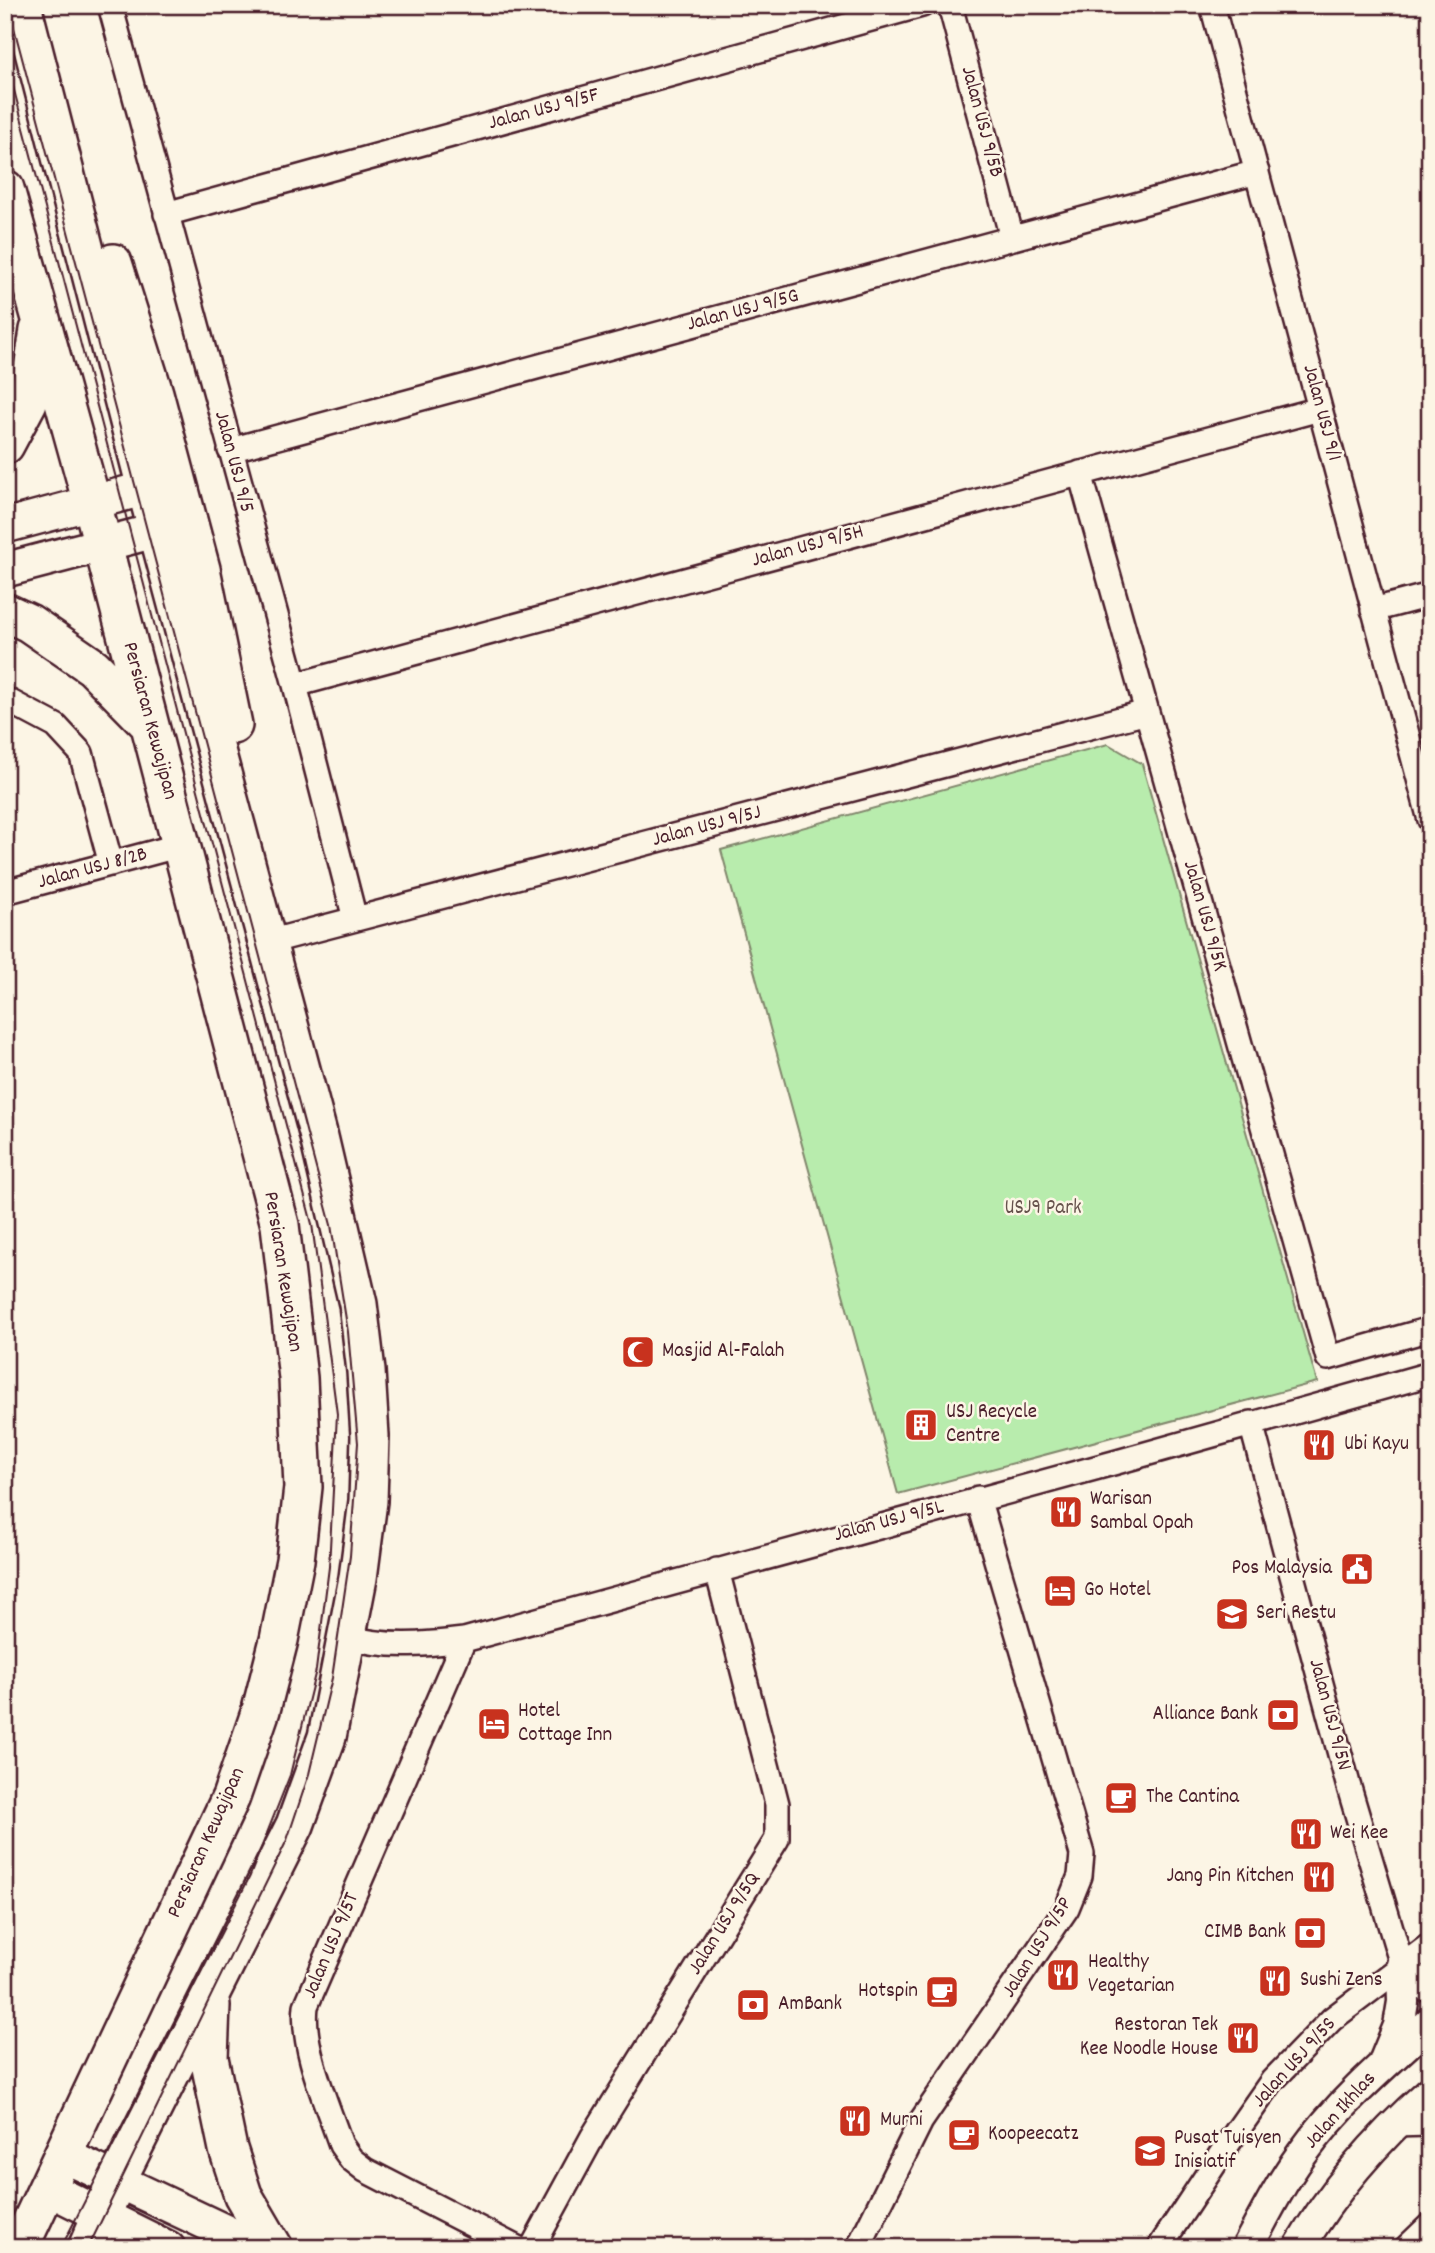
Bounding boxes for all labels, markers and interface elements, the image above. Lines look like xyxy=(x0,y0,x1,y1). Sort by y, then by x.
street label: Jalan USJ 9/5B xyxy=(952,63,1010,181)
street label: Jalan USJ 9/5F xyxy=(485,81,603,139)
street label: Jalan USJ 9/5G xyxy=(684,282,802,340)
street label: Jalan USJ 9/1 xyxy=(1294,361,1348,465)
street label: Jalan USJ 9/5 xyxy=(205,408,261,516)
street label: Jalan USJ 9/5H xyxy=(749,518,867,576)
street label: Persiaran Kewajipan xyxy=(114,639,184,803)
street label: Jalan USJ 9/5J xyxy=(649,798,765,856)
street label: Jalan USJ 8/2B xyxy=(35,840,151,898)
street label: Jalan USJ 9/5K xyxy=(1174,857,1234,975)
street label: Persiaran Kewajipan xyxy=(255,1190,309,1354)
park label: USJ9 Park xyxy=(1004,1194,1082,1224)
mosque icon: Masjid Al-Falah xyxy=(619,1333,657,1371)
place label: Masjid Al-Falah xyxy=(662,1337,784,1367)
place label: USJ Recycle Centre xyxy=(946,1398,1037,1452)
building icon: USJ Recycle Centre xyxy=(902,1406,940,1444)
restaurant icon: Ubi Kayu xyxy=(1300,1426,1338,1464)
place label: Ubi Kayu xyxy=(1344,1430,1409,1460)
place label: Warisan Sambal Opah xyxy=(1090,1485,1194,1539)
street label: Jalan USJ 9/5L xyxy=(831,1493,948,1551)
restaurant icon: Warisan Sambal Opah xyxy=(1047,1493,1085,1531)
public building icon: Pos Malaysia xyxy=(1338,1550,1376,1588)
place label: Pos Malaysia xyxy=(1231,1554,1333,1584)
hotel icon: Go Hotel xyxy=(1041,1572,1079,1610)
place label: Go Hotel xyxy=(1084,1576,1151,1606)
school or university icon: Seri Restu xyxy=(1213,1595,1251,1633)
place label: Seri Restu xyxy=(1256,1599,1336,1629)
street label: Jalan USJ 9/5N xyxy=(1300,1656,1358,1774)
bank icon: Alliance Bank xyxy=(1264,1696,1302,1734)
place label: Hotel Cottage Inn xyxy=(518,1697,612,1751)
place label: Alliance Bank xyxy=(1153,1700,1258,1730)
hotel icon: Hotel Cottage Inn xyxy=(475,1705,513,1743)
street label: Persiaran Kewajipan xyxy=(160,1763,254,1923)
cafe icon: The Cantina xyxy=(1102,1779,1140,1817)
place label: The Cantina xyxy=(1146,1783,1240,1813)
restaurant icon: Wei Kee xyxy=(1287,1815,1325,1853)
place label: Wei Kee xyxy=(1330,1819,1388,1849)
restaurant icon: Jang Pin Kitchen xyxy=(1300,1858,1338,1896)
place label: Jang Pin Kitchen xyxy=(1167,1862,1294,1892)
street label: Jalan USJ 9/5Q xyxy=(681,1867,769,1981)
street label: Jalan USJ 9/5T xyxy=(296,1888,368,2004)
street label: Jalan USJ 9/5P xyxy=(995,1892,1081,2004)
bank icon: CIMB Bank xyxy=(1291,1914,1329,1952)
place label: CIMB Bank xyxy=(1204,1918,1286,1948)
place label: Healthy Vegetarian xyxy=(1088,1948,1175,2002)
restaurant icon: Healthy Vegetarian xyxy=(1044,1956,1082,1994)
restaurant icon: Sushi Zens xyxy=(1256,1962,1294,2000)
place label: Sushi Zens xyxy=(1300,1966,1382,1996)
cafe icon: Hotspin xyxy=(923,1973,961,2011)
place label: Hotspin xyxy=(858,1977,918,2007)
bank icon: AmBank xyxy=(734,1986,772,2024)
place label: AmBank xyxy=(778,1990,842,2020)
place label: Restoran Tek Kee Noodle House xyxy=(1080,2011,1218,2065)
street label: Jalan USJ 9/5S xyxy=(1246,2011,1344,2115)
restaurant icon: Restoran Tek Kee Noodle House xyxy=(1224,2019,1262,2057)
street label: Jalan Ikhlas xyxy=(1298,2066,1384,2156)
restaurant icon: Murni xyxy=(836,2102,874,2140)
place label: Murni xyxy=(880,2106,923,2136)
cafe icon: Koopeecatz xyxy=(945,2116,983,2154)
place label: Koopeecatz xyxy=(988,2120,1079,2150)
place label: Pusat Tuisyen Inisiatif xyxy=(1174,2124,1281,2178)
school or university icon: Pusat Tuisyen Inisiatif xyxy=(1131,2132,1169,2170)

